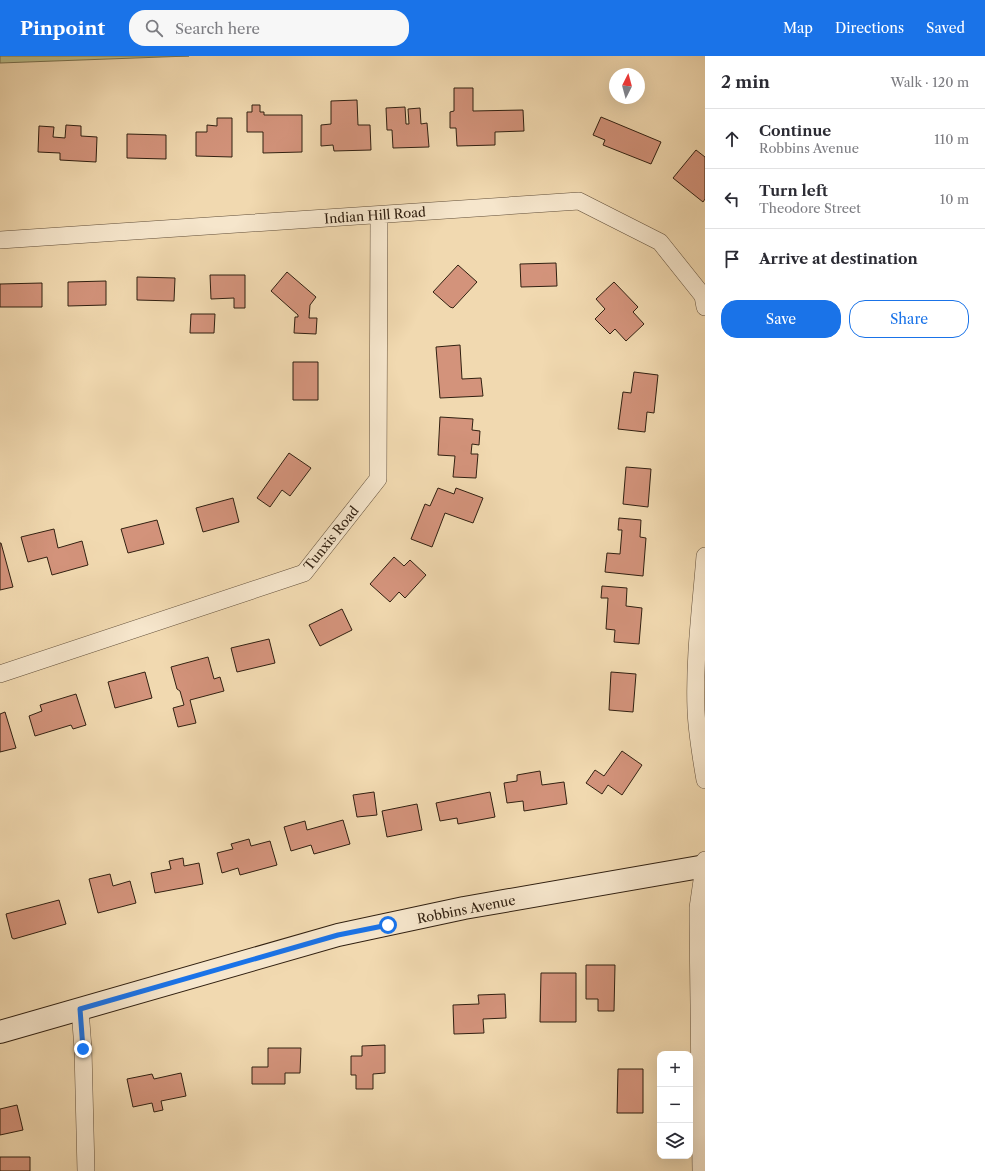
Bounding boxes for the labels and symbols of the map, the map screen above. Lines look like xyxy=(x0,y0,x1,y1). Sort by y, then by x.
north arrow xyxy=(609,68,645,104)
street label: Indian Hill Road xyxy=(324,203,426,227)
street label: Tunxis Road xyxy=(300,503,362,573)
street label: Robbins Avenue xyxy=(415,892,517,926)
route start xyxy=(379,916,397,934)
route end xyxy=(74,1040,92,1058)

